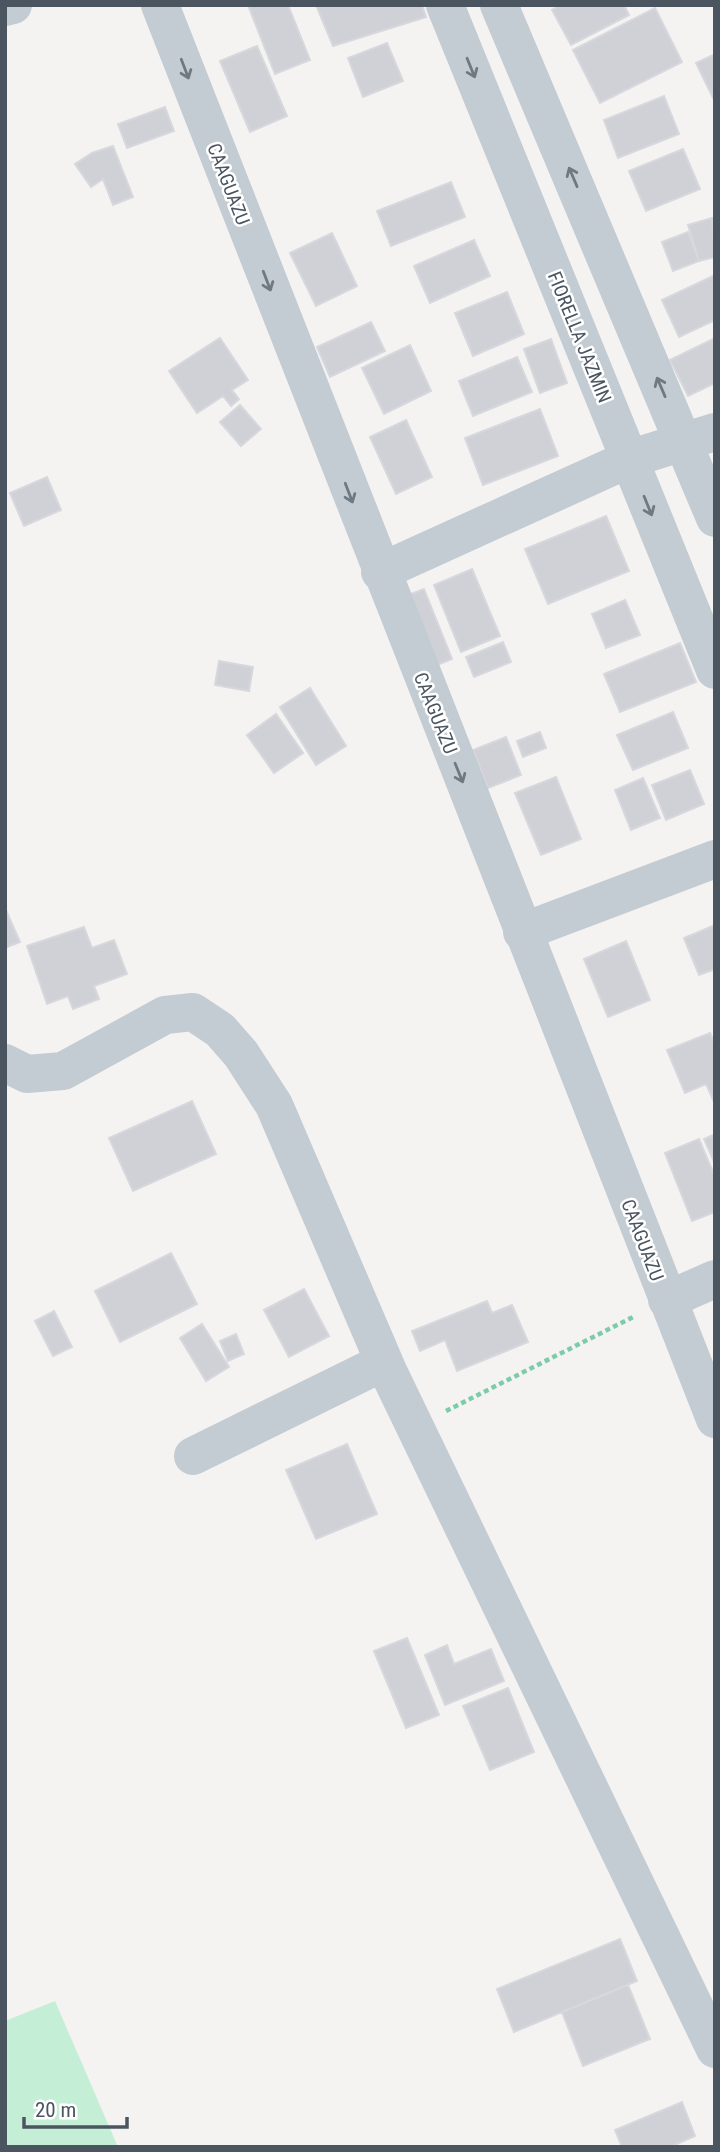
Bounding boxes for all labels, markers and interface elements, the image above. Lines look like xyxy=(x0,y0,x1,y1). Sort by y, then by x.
one-way arrow xyxy=(179,57,192,79)
one-way arrow xyxy=(465,57,478,79)
street label: CAAGUAZU xyxy=(202,140,255,228)
one-way arrow xyxy=(566,167,579,188)
street label: FIORELLA JAZMIN xyxy=(543,268,616,406)
one-way arrow xyxy=(261,270,274,291)
one-way arrow xyxy=(654,376,667,398)
one-way arrow xyxy=(344,482,357,503)
one-way arrow xyxy=(643,495,656,517)
street label: CAAGUAZU xyxy=(409,669,462,757)
one-way arrow xyxy=(454,762,467,784)
street label: CAAGUAZU xyxy=(616,1196,669,1284)
scale bar xyxy=(24,2086,128,2130)
text: 20 m xyxy=(35,2098,76,2122)

